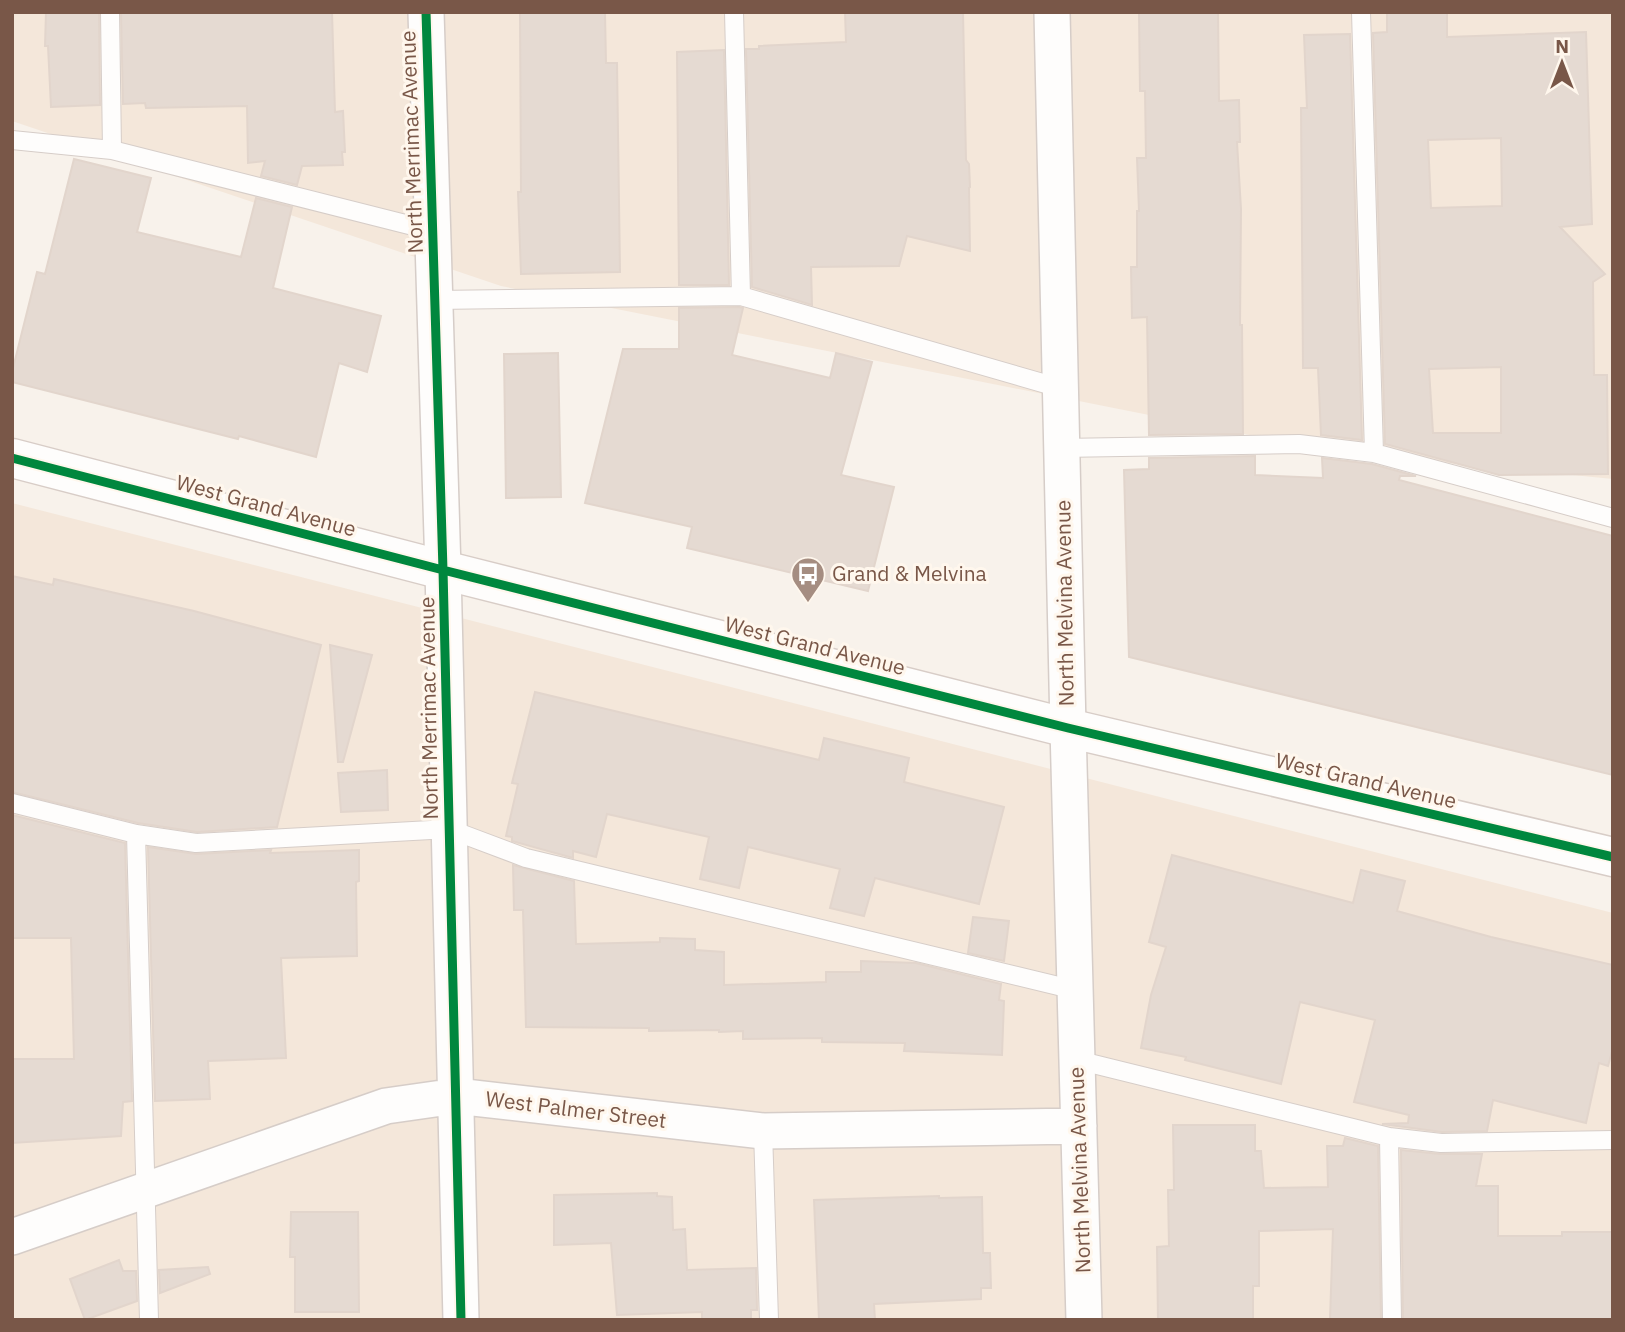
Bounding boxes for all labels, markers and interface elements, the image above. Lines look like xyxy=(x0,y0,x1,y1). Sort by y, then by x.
north arrow xyxy=(1527,28,1597,98)
street label: North Merrimac Avenue xyxy=(393,30,429,254)
text: N xyxy=(1555,34,1569,58)
street label: West Grand Avenue xyxy=(173,468,359,542)
street label: North Melvina Avenue xyxy=(1048,500,1080,707)
bus stop icon: Grand & Melvina xyxy=(789,555,827,604)
place label: Grand & Melvina xyxy=(832,559,987,587)
street label: North Merrimac Avenue xyxy=(412,596,444,820)
street label: West Grand Avenue xyxy=(722,609,908,681)
street label: West Grand Avenue xyxy=(1273,746,1459,814)
street label: North Melvina Avenue xyxy=(1061,1066,1097,1274)
street label: West Palmer Street xyxy=(484,1084,668,1134)

